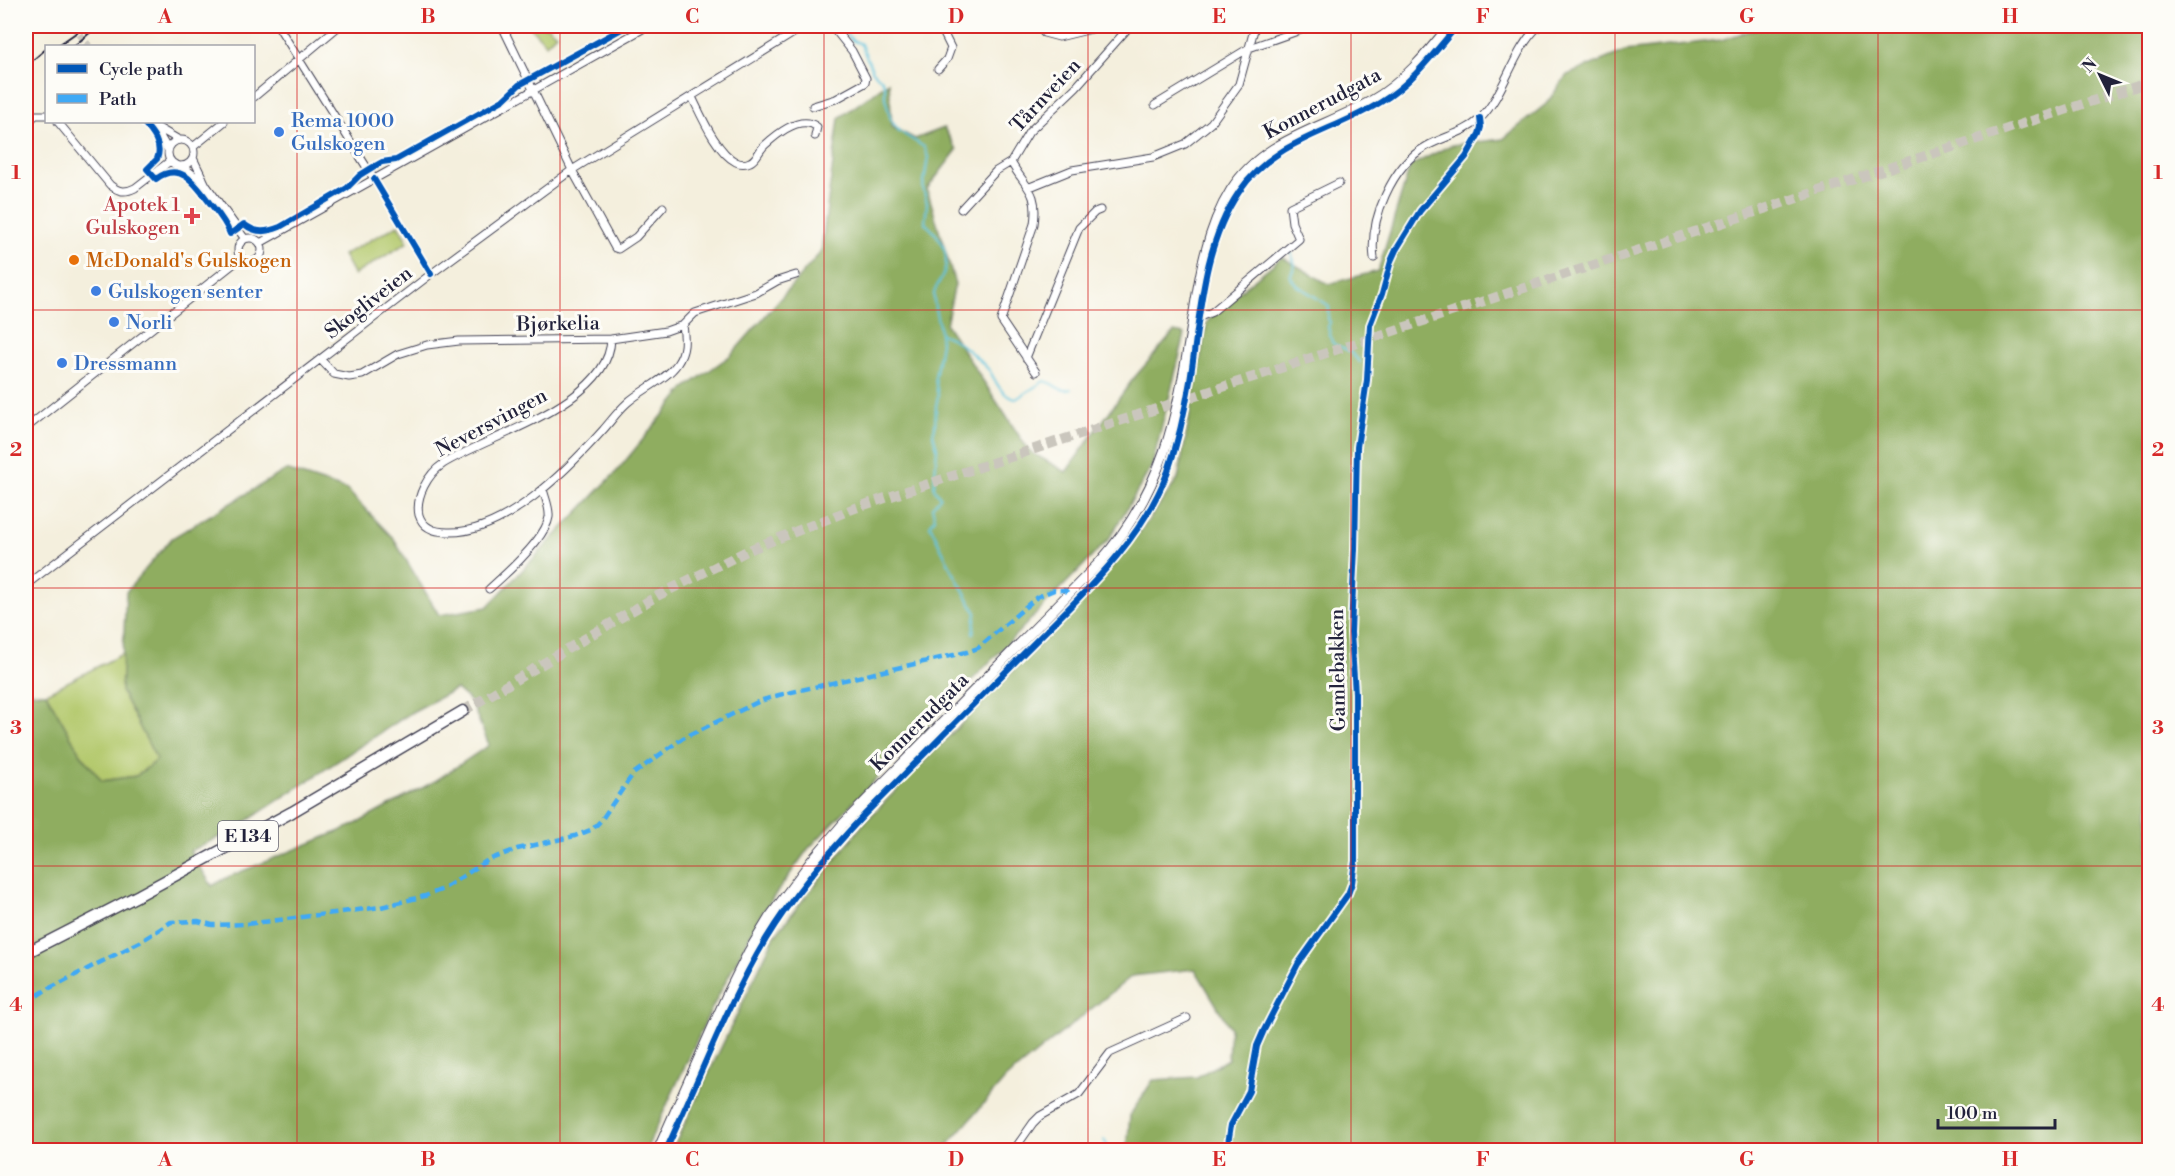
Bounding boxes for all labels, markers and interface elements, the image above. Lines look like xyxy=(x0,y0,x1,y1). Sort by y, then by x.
text: A xyxy=(157,5,173,30)
text: B xyxy=(420,5,436,30)
text: C xyxy=(685,5,699,30)
text: D xyxy=(948,5,964,30)
text: E xyxy=(1212,5,1226,30)
text: F xyxy=(1476,5,1490,30)
text: G xyxy=(1739,5,1755,30)
text: H xyxy=(2002,5,2019,30)
legend xyxy=(45,45,255,123)
north arrow xyxy=(2070,45,2130,105)
street label: Tårnveien xyxy=(1006,54,1087,138)
text: N xyxy=(2078,54,2102,77)
text: Cycle path xyxy=(99,58,183,81)
street label: Konnerudgata xyxy=(1260,62,1387,146)
text: Path xyxy=(99,88,137,111)
place label: Rema 1000 Gulskogen xyxy=(291,109,394,157)
marker: Rema 1000 Gulskogen xyxy=(272,125,286,139)
text: 1 xyxy=(11,161,21,186)
text: 1 xyxy=(2153,161,2163,186)
place label: Apotek 1 Gulskogen xyxy=(86,193,180,241)
marker: Apotek 1 Gulskogen xyxy=(185,209,199,223)
place label: McDonald's Gulskogen xyxy=(86,249,292,274)
marker: McDonald's Gulskogen xyxy=(67,253,81,267)
street label: Skogliveien xyxy=(320,261,418,345)
place label: Gulskogen senter xyxy=(108,280,263,305)
marker: Gulskogen senter xyxy=(89,284,103,298)
place label: Norli xyxy=(126,311,173,336)
street label: Bjørkelia xyxy=(515,311,601,338)
marker: Norli xyxy=(107,315,121,329)
place label: Dressmann xyxy=(74,352,177,377)
marker: Dressmann xyxy=(55,356,69,370)
street label: Neversvingen xyxy=(432,383,552,463)
text: 2 xyxy=(10,438,22,463)
text: 2 xyxy=(2152,438,2164,463)
street label: Gamlebakken xyxy=(1325,608,1352,732)
street label: Konnerudgata xyxy=(865,668,975,778)
text: 3 xyxy=(10,716,22,741)
text: 3 xyxy=(2152,716,2164,741)
road number: E 134 xyxy=(218,821,278,851)
text: 4 xyxy=(9,993,23,1018)
text: 4 xyxy=(2151,993,2165,1018)
scale bar xyxy=(1938,1092,2055,1130)
text: 100 m xyxy=(1947,1102,1998,1125)
text: A xyxy=(157,1148,173,1173)
text: B xyxy=(420,1148,436,1173)
text: C xyxy=(685,1148,699,1173)
text: D xyxy=(948,1148,964,1173)
text: E xyxy=(1212,1148,1226,1173)
text: F xyxy=(1476,1148,1490,1173)
text: G xyxy=(1739,1148,1755,1173)
text: H xyxy=(2002,1148,2019,1173)

